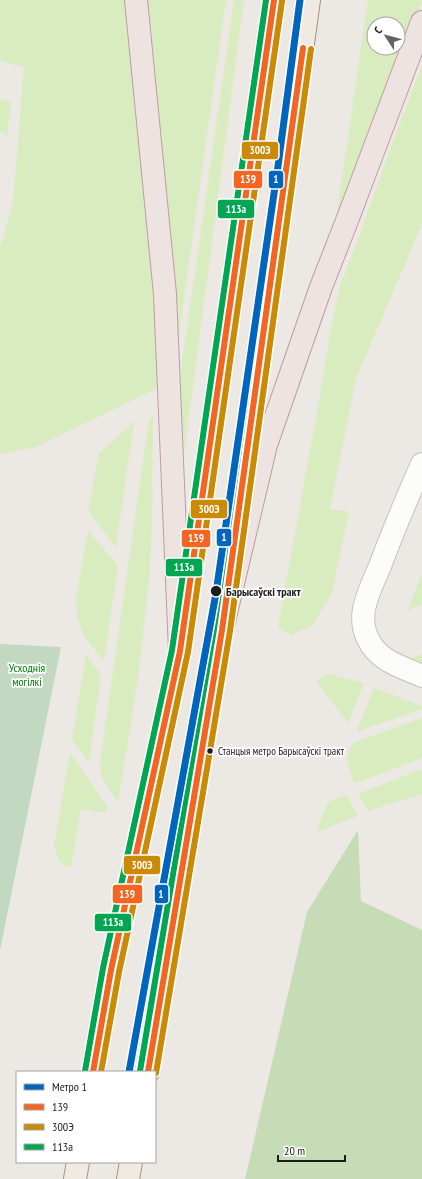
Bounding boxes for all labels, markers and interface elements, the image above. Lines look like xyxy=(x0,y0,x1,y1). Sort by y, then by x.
north arrow xyxy=(366,16,406,56)
text: С xyxy=(371,24,385,36)
line badge: 300Э xyxy=(241,141,279,160)
text: 300Э xyxy=(249,143,271,157)
line badge: 139 xyxy=(233,170,263,189)
line badge: 1 xyxy=(268,170,284,189)
text: 139 xyxy=(240,172,256,186)
text: 1 xyxy=(273,172,279,186)
line badge: 113а xyxy=(217,199,255,219)
text: 113а xyxy=(226,202,247,216)
line badge: 300Э xyxy=(190,499,228,519)
text: 300Э xyxy=(198,502,220,516)
line badge: 1 xyxy=(216,528,232,547)
line badge: 139 xyxy=(181,529,211,548)
text: 1 xyxy=(221,530,227,544)
text: 139 xyxy=(188,531,204,545)
line badge: 113а xyxy=(165,558,203,577)
text: 113а xyxy=(174,560,195,574)
marker: Барысаўскі тракт xyxy=(209,584,223,598)
place label: Барысаўскі тракт xyxy=(226,584,301,599)
park label: Усходнія могілкі xyxy=(9,660,46,689)
place label: Станцыя метро Барысаўскі тракт xyxy=(218,744,344,758)
marker: Станцыя метро Барысаўскі тракт xyxy=(205,746,215,756)
line badge: 300Э xyxy=(123,855,161,875)
text: 300Э xyxy=(131,858,153,872)
line badge: 139 xyxy=(112,884,143,904)
line badge: 1 xyxy=(154,884,169,904)
text: 139 xyxy=(119,887,135,901)
text: 1 xyxy=(158,887,164,901)
line badge: 113а xyxy=(94,913,132,932)
text: 113а xyxy=(103,915,124,929)
legend xyxy=(16,1071,156,1163)
text: Метро 1 xyxy=(52,1079,87,1094)
text: 139 xyxy=(52,1099,68,1114)
text: 300Э xyxy=(52,1119,74,1134)
scale bar xyxy=(278,1137,345,1163)
text: 113а xyxy=(52,1139,73,1154)
text: 20 m xyxy=(284,1143,305,1158)

